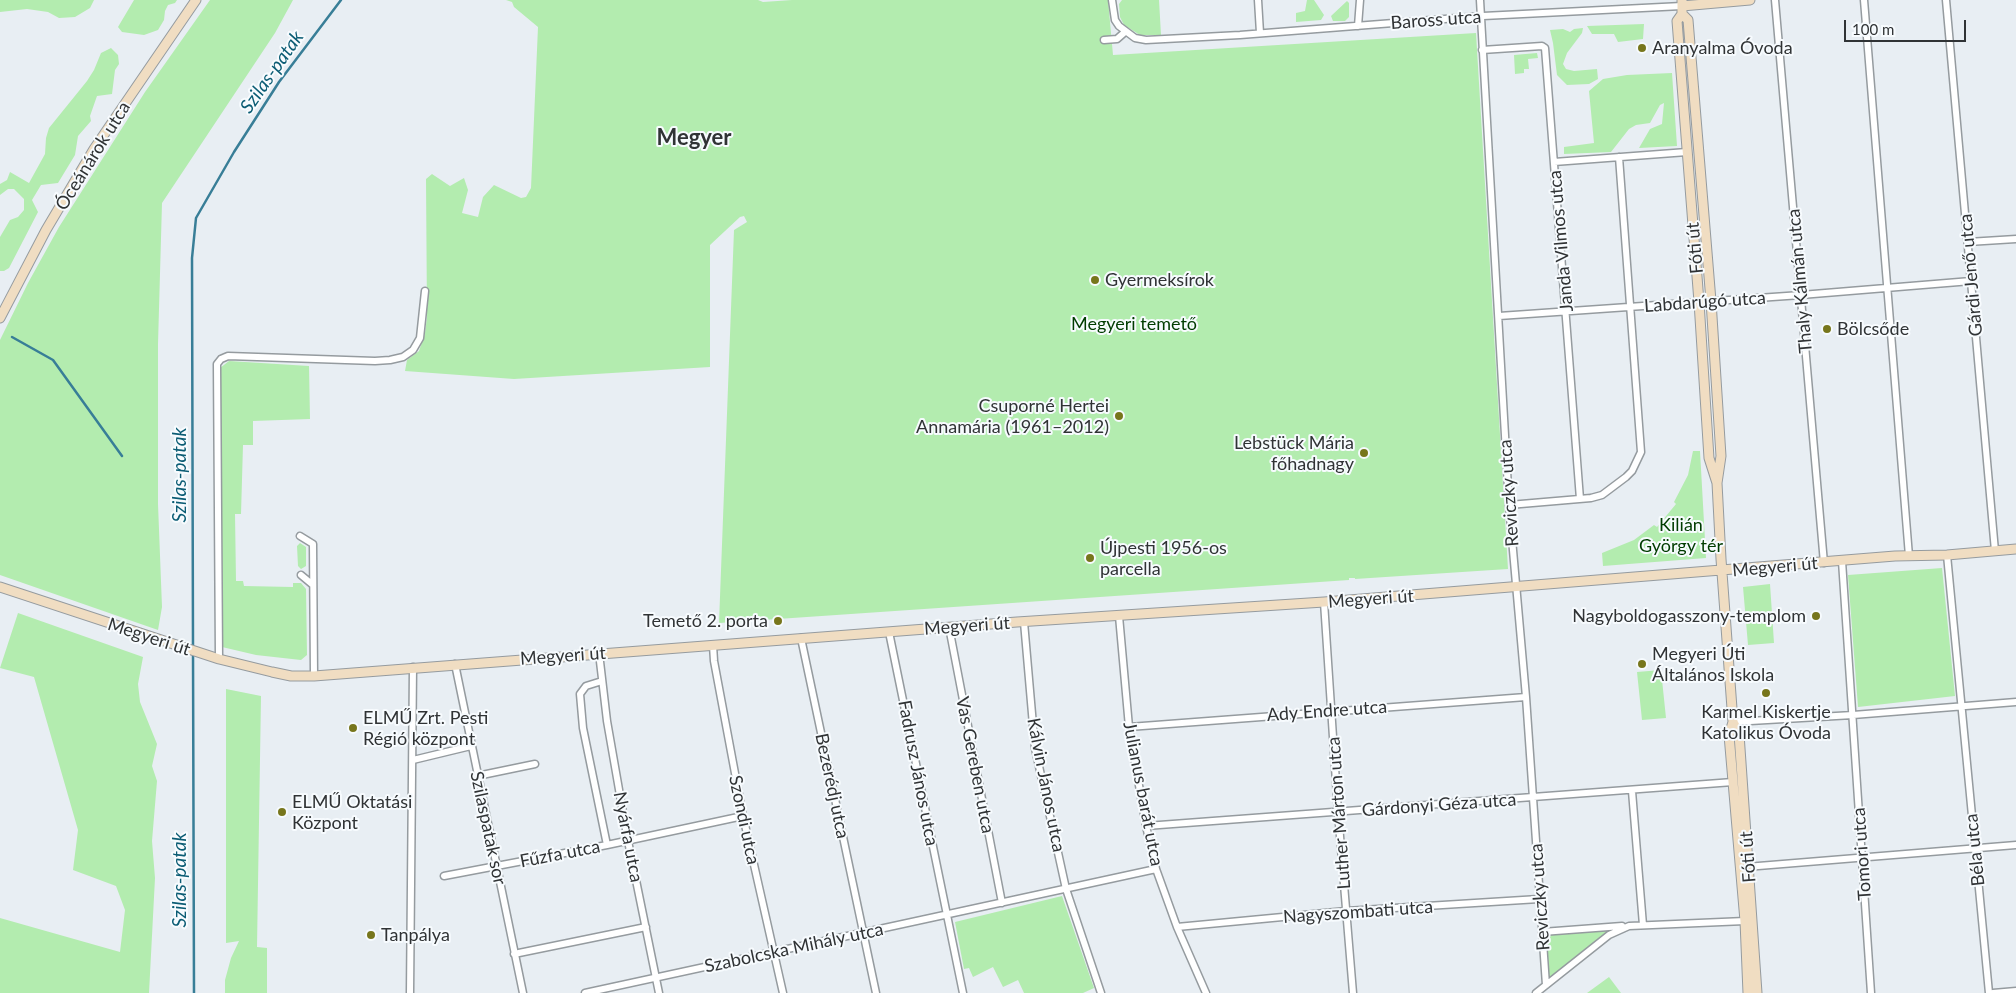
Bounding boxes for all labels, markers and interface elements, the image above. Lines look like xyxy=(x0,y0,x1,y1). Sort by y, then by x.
street label: Baross utca xyxy=(1390,6,1482,34)
scale bar xyxy=(1846,10,1968,42)
text: 100 m xyxy=(1852,20,1894,38)
water label: Szilas-patak xyxy=(235,27,309,117)
place label: Aranyalma Óvoda xyxy=(1652,37,1793,59)
marker: Aranyalma Óvoda xyxy=(1636,42,1648,54)
street label: Óceánárok utca xyxy=(51,98,135,214)
district label: Megyer xyxy=(656,125,732,151)
street label: Janda Vilmos utca xyxy=(1544,169,1578,313)
street label: Thaly Kálmán utca xyxy=(1783,208,1817,354)
street label: Gárdi Jenő utca xyxy=(1955,213,1987,337)
street label: Fóti út xyxy=(1682,221,1708,275)
place label: Gyermeksírok xyxy=(1105,269,1214,291)
marker: Gyermeksírok xyxy=(1089,274,1101,286)
street label: Labdarúgó utca xyxy=(1643,287,1767,317)
park label: Megyeri temető xyxy=(1071,313,1197,335)
place label: Bölcsőde xyxy=(1837,318,1909,340)
marker: Bölcsőde xyxy=(1821,323,1833,335)
place label: Csuporné Hertei Annamária (1961–2012) xyxy=(916,395,1109,438)
marker: Csuporné Hertei Annamária (1961–2012) xyxy=(1113,410,1125,422)
water label: Szilas-patak xyxy=(169,427,191,523)
place label: Lebstück Mária főhadnagy xyxy=(1234,432,1354,474)
street label: Reviczky utca xyxy=(1494,439,1524,547)
marker: Lebstück Mária főhadnagy xyxy=(1358,447,1370,459)
park label: Kilián György tér xyxy=(1639,514,1723,556)
place label: Újpesti 1956-os parcella xyxy=(1100,537,1227,580)
marker: Újpesti 1956-os parcella xyxy=(1084,552,1096,564)
street label: Megyeri út xyxy=(1731,553,1819,581)
street label: Megyeri út xyxy=(1327,585,1415,613)
place label: Nagyboldogasszony-templom xyxy=(1572,605,1806,627)
place label: Temető 2. porta xyxy=(643,610,768,632)
marker: Nagyboldogasszony-templom xyxy=(1810,610,1822,622)
street label: Megyeri út xyxy=(923,612,1011,640)
street label: Megyeri út xyxy=(105,613,193,661)
marker: Temető 2. porta xyxy=(772,615,784,627)
street label: Megyeri út xyxy=(519,642,607,670)
place label: Megyeri Úti Általános Iskola xyxy=(1652,643,1774,686)
marker: Megyeri Úti Általános Iskola xyxy=(1636,658,1648,670)
marker: Karmel Kiskertje Katolikus Óvoda xyxy=(1760,687,1772,699)
street label: Vas Gereben utca xyxy=(951,695,999,835)
street label: Ady Endre utca xyxy=(1266,696,1388,726)
street label: Fadrusz János utca xyxy=(893,698,943,848)
place label: Karmel Kiskertje Katolikus Óvoda xyxy=(1701,701,1831,744)
place label: ELMŰ Zrt. Pesti Régió központ xyxy=(363,707,488,750)
street label: Kálvin János utca xyxy=(1022,716,1070,854)
street label: Julianus barát utca xyxy=(1118,720,1168,868)
marker: ELMŰ Zrt. Pesti Régió központ xyxy=(347,722,359,734)
street label: Bezerédj utca xyxy=(810,731,854,841)
street label: Luther Márton utca xyxy=(1323,736,1355,890)
street label: Szilaspatak sor xyxy=(465,769,511,887)
street label: Szondi utca xyxy=(724,773,764,867)
street label: Gárdonyi Géza utca xyxy=(1361,789,1517,821)
street label: Nyárfa utca xyxy=(609,790,647,884)
place label: ELMŰ Oktatási Központ xyxy=(292,791,412,834)
marker: ELMŰ Oktatási Központ xyxy=(276,806,288,818)
street label: Tomori utca xyxy=(1848,807,1876,901)
street label: Béla utca xyxy=(1960,813,1990,887)
street label: Fóti út xyxy=(1735,830,1761,884)
water label: Szilas-patak xyxy=(169,832,191,928)
street label: Fűzfa utca xyxy=(518,836,602,872)
street label: Reviczky utca xyxy=(1525,843,1555,951)
street label: Nagyszombati utca xyxy=(1282,896,1434,928)
street label: Szabolcska Mihály utca xyxy=(703,918,885,978)
place label: Tanpálya xyxy=(381,924,450,946)
marker: Tanpálya xyxy=(365,929,377,941)

